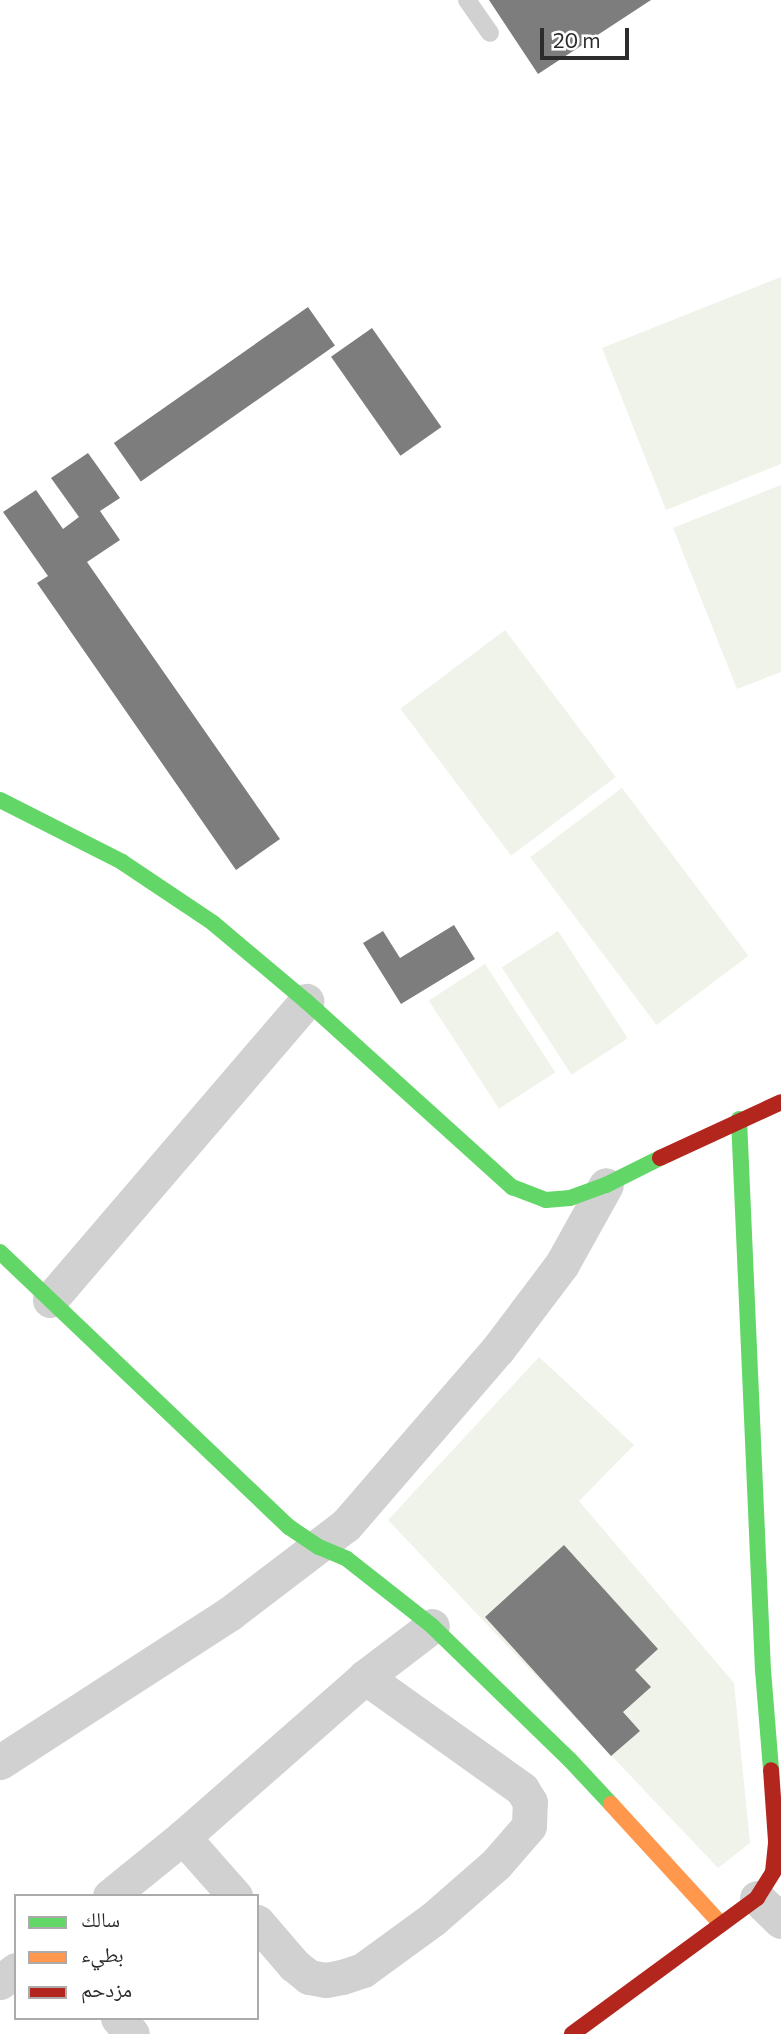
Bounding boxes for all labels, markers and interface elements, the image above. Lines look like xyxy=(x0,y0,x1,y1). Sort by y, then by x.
scale bar xyxy=(543,14,632,58)
text: 20 m xyxy=(553,27,601,52)
legend xyxy=(14,1894,259,2020)
text: سالك xyxy=(81,1906,120,1931)
text: بطيء xyxy=(81,1941,124,1966)
text: مزدحم xyxy=(81,1976,132,2001)

